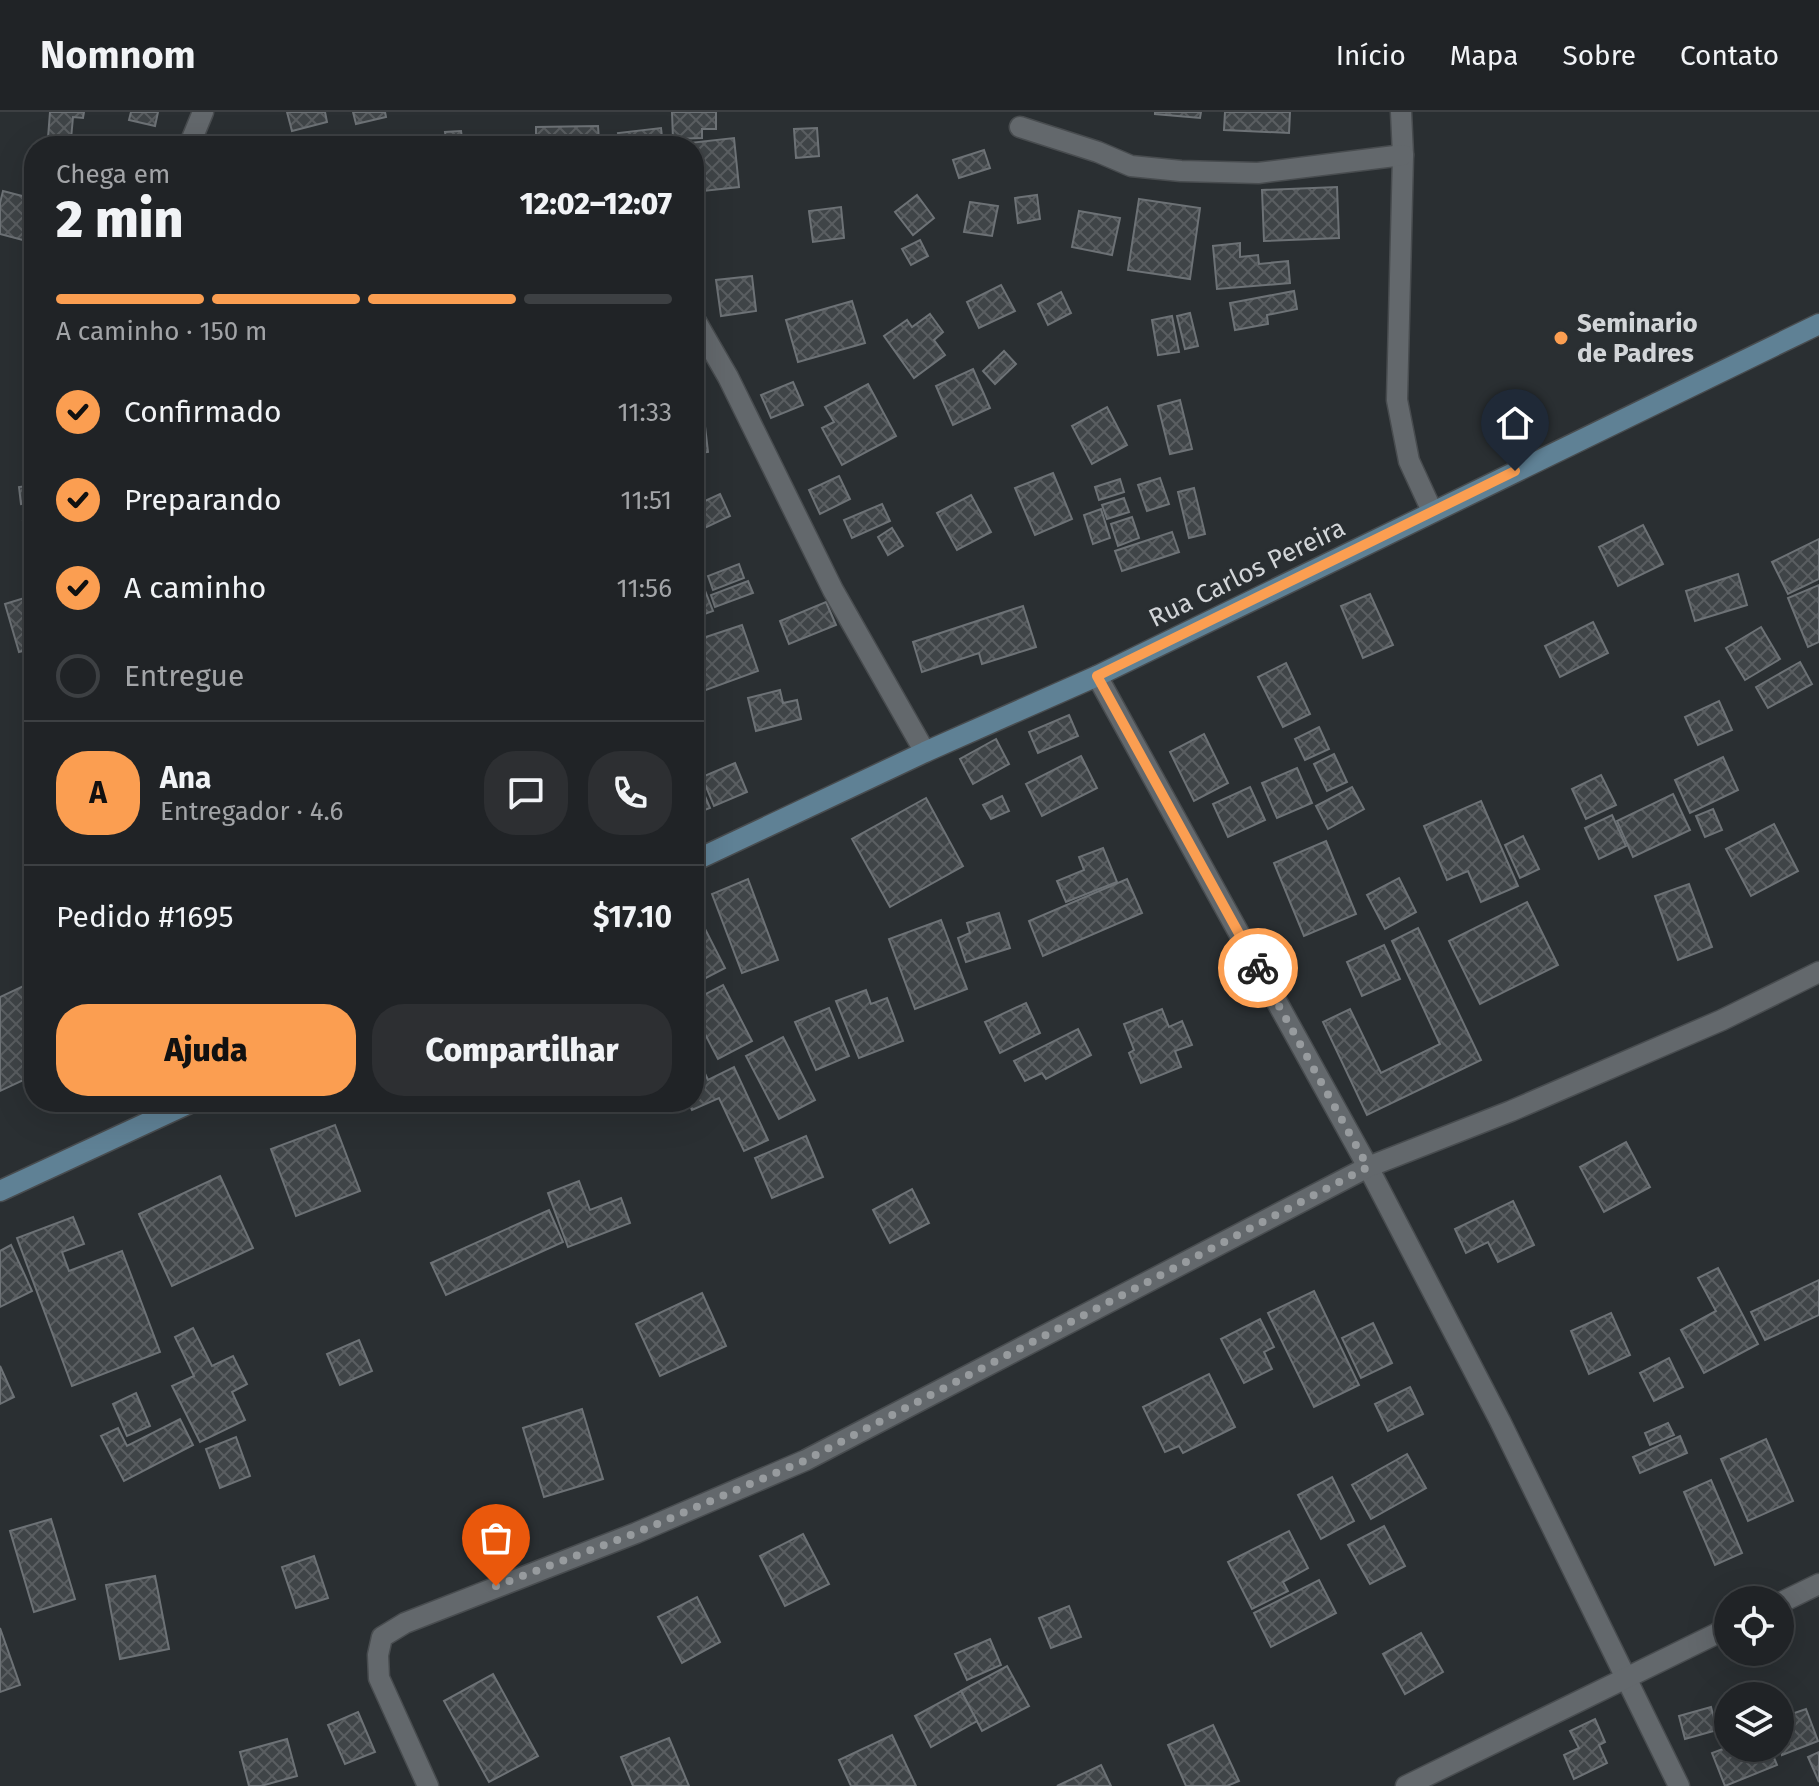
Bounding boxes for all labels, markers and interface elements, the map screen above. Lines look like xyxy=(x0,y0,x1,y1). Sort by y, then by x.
text: Nomnom xyxy=(40,32,196,78)
text: Início xyxy=(1336,39,1406,72)
text: Mapa xyxy=(1450,39,1518,72)
text: Sobre xyxy=(1562,39,1636,72)
text: Contato xyxy=(1680,39,1779,72)
text: Chega em xyxy=(56,159,170,190)
text: 12:02–12:07 xyxy=(520,186,672,222)
text: 2 min xyxy=(56,188,183,251)
place label: Seminario de Padres xyxy=(1577,308,1698,369)
text: A caminho · 150 m xyxy=(56,316,267,347)
marker: Seminario de Padres xyxy=(1552,329,1570,347)
pin xyxy=(1481,389,1549,471)
icon: check xyxy=(56,390,100,434)
text: Confirmado xyxy=(124,394,282,430)
text: 11:33 xyxy=(617,397,672,428)
icon: home xyxy=(1493,401,1537,445)
icon: check xyxy=(56,478,100,522)
text: Preparando xyxy=(124,482,282,518)
text: 11:51 xyxy=(621,485,672,516)
street label: Rua Carlos Pereira xyxy=(1144,512,1350,634)
icon: check xyxy=(56,566,100,610)
text: A caminho xyxy=(124,570,266,606)
text: 11:56 xyxy=(617,573,672,604)
text: Entregue xyxy=(124,658,244,694)
button: chat xyxy=(484,751,568,835)
button: phone xyxy=(588,751,672,835)
text: Ana xyxy=(160,760,211,796)
text: A xyxy=(89,775,107,811)
text: Entregador · 4.6 xyxy=(160,796,343,827)
text: Pedido #1695 xyxy=(56,899,234,935)
text: $17.10 xyxy=(593,899,672,935)
courier xyxy=(1218,928,1298,1008)
icon: bike xyxy=(1236,946,1280,990)
button: Ajuda xyxy=(56,1004,356,1096)
button: Compartilhar xyxy=(372,1004,672,1096)
pin xyxy=(462,1504,530,1586)
icon: bag xyxy=(474,1516,518,1560)
map controls xyxy=(1714,1586,1794,1762)
button: locate xyxy=(1714,1586,1794,1666)
button: layers xyxy=(1714,1682,1794,1762)

